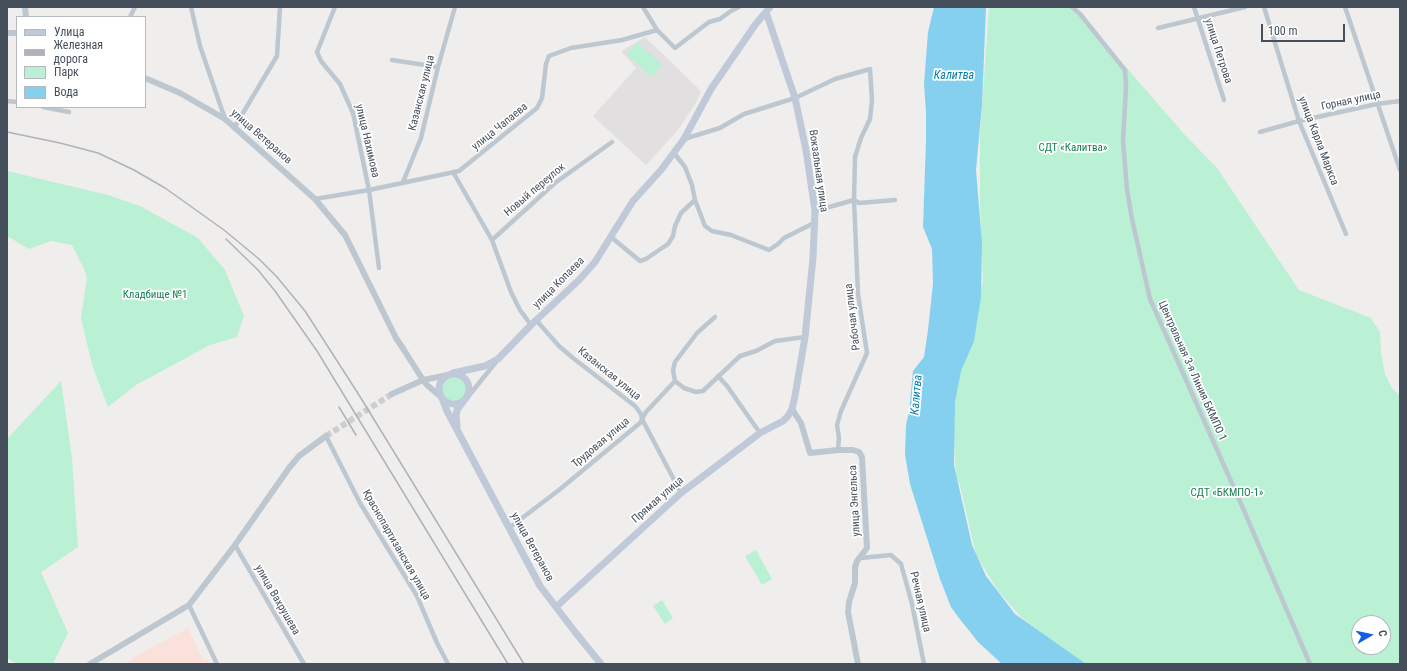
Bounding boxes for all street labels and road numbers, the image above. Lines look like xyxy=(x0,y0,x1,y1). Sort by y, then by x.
street label: улица Петрова xyxy=(1201,17,1235,85)
street label: Казанская улица xyxy=(406,54,438,132)
street label: Горная улица xyxy=(1320,88,1382,114)
street label: улица Карла Маркса xyxy=(1295,95,1341,187)
street label: улица Чапаева xyxy=(469,101,531,153)
street label: улица Нахимова xyxy=(352,103,382,179)
street label: улица Ветеранов xyxy=(228,107,294,167)
street label: Вокзальная улица xyxy=(806,129,830,213)
street label: Новый переулок xyxy=(502,161,568,219)
street label: улица Копаева xyxy=(530,254,588,312)
street label: Рабочая улица xyxy=(842,283,864,351)
street label: Центральная 3-я Линия БКМПО 1 xyxy=(1155,299,1229,443)
street label: Казанская улица xyxy=(575,345,643,403)
street label: Трудовая улица xyxy=(569,415,633,471)
street label: улица Энгельса xyxy=(847,465,863,537)
street label: Прямая улица xyxy=(629,474,687,526)
street label: Краснопартизанская улица xyxy=(359,488,433,602)
street label: улица Ветеранов xyxy=(508,510,556,584)
street label: улица Вахрушева xyxy=(252,563,302,637)
street label: Речная улица xyxy=(907,570,933,634)

